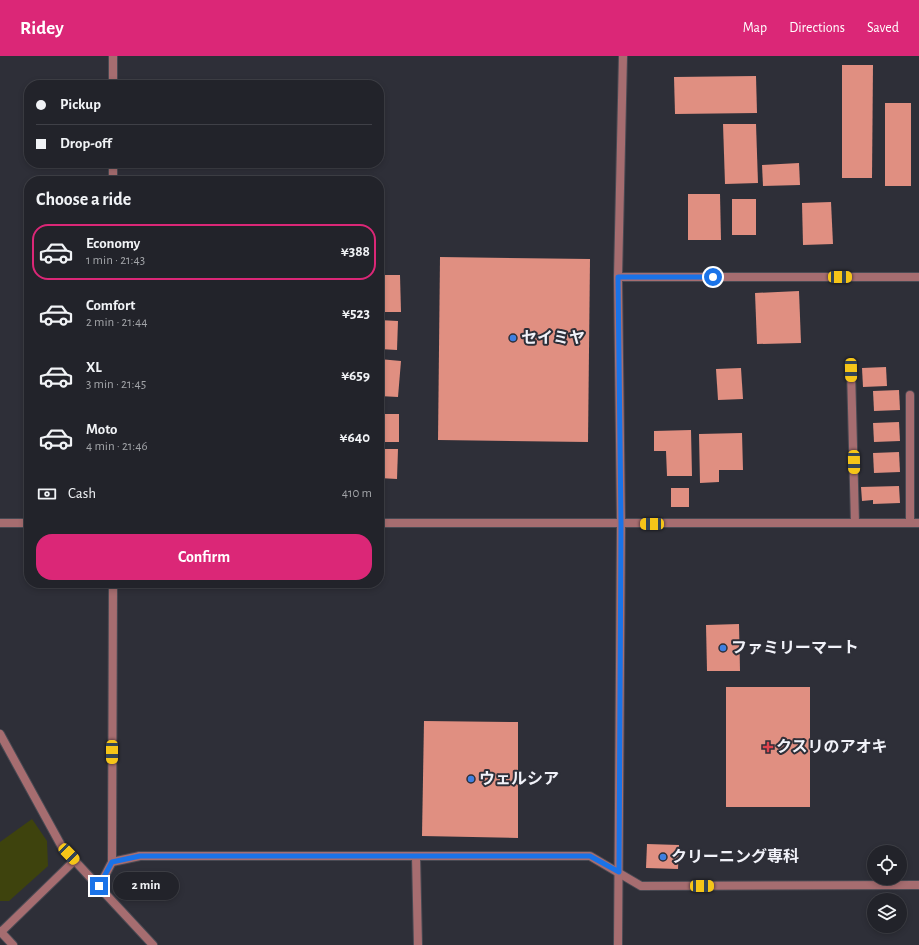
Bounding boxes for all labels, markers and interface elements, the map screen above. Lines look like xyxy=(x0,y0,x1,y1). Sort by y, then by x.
text: Ridey xyxy=(20,19,64,38)
text: Map xyxy=(743,21,767,35)
text: Directions xyxy=(789,21,845,35)
text: Saved xyxy=(867,21,899,35)
text: Pickup xyxy=(60,97,101,112)
text: Drop-off xyxy=(60,136,112,151)
text: Choose a ride xyxy=(36,191,131,209)
icon: car xyxy=(38,234,74,270)
text: Economy xyxy=(86,236,140,251)
text: ¥388 xyxy=(341,244,370,259)
text: 1 min · 21:43 xyxy=(86,254,145,267)
route start xyxy=(704,268,722,286)
car xyxy=(828,271,852,283)
icon: car xyxy=(38,296,74,332)
text: Comfort xyxy=(86,298,135,313)
text: ¥523 xyxy=(342,306,370,321)
text: 2 min · 21:44 xyxy=(86,316,147,329)
place label: セイミヤ xyxy=(521,329,585,346)
marker: セイミヤ xyxy=(508,333,518,343)
icon: car xyxy=(38,358,74,394)
car xyxy=(845,358,857,382)
text: XL xyxy=(86,360,102,375)
text: ¥659 xyxy=(341,368,370,383)
text: 3 min · 21:45 xyxy=(86,378,146,391)
icon: car xyxy=(38,420,74,456)
text: Moto xyxy=(86,422,118,437)
text: ¥640 xyxy=(340,430,370,445)
text: 4 min · 21:46 xyxy=(86,440,148,453)
car xyxy=(848,450,860,474)
icon: cash xyxy=(36,483,58,505)
text: Cash xyxy=(68,486,96,501)
text: 410 m xyxy=(342,487,372,500)
car xyxy=(640,518,664,530)
button: Confirm xyxy=(36,534,372,580)
place label: ファミリーマート xyxy=(731,640,859,656)
marker: ファミリーマート xyxy=(718,643,728,653)
place label: クスリのアオキ xyxy=(776,738,888,755)
car xyxy=(106,740,118,764)
marker: クスリのアオキ xyxy=(763,742,773,752)
place label: ウェルシア xyxy=(479,771,559,787)
marker: ウェルシア xyxy=(466,774,476,784)
car xyxy=(56,841,82,867)
map controls xyxy=(867,845,907,933)
button: locate xyxy=(867,845,907,885)
place label: クリーニング専科 xyxy=(671,847,799,865)
marker: クリーニング専科 xyxy=(658,852,668,862)
callout: 2 min xyxy=(113,872,179,900)
route end xyxy=(90,877,108,895)
text: 2 min xyxy=(132,879,160,892)
car xyxy=(690,880,714,892)
button: layers xyxy=(867,893,907,933)

